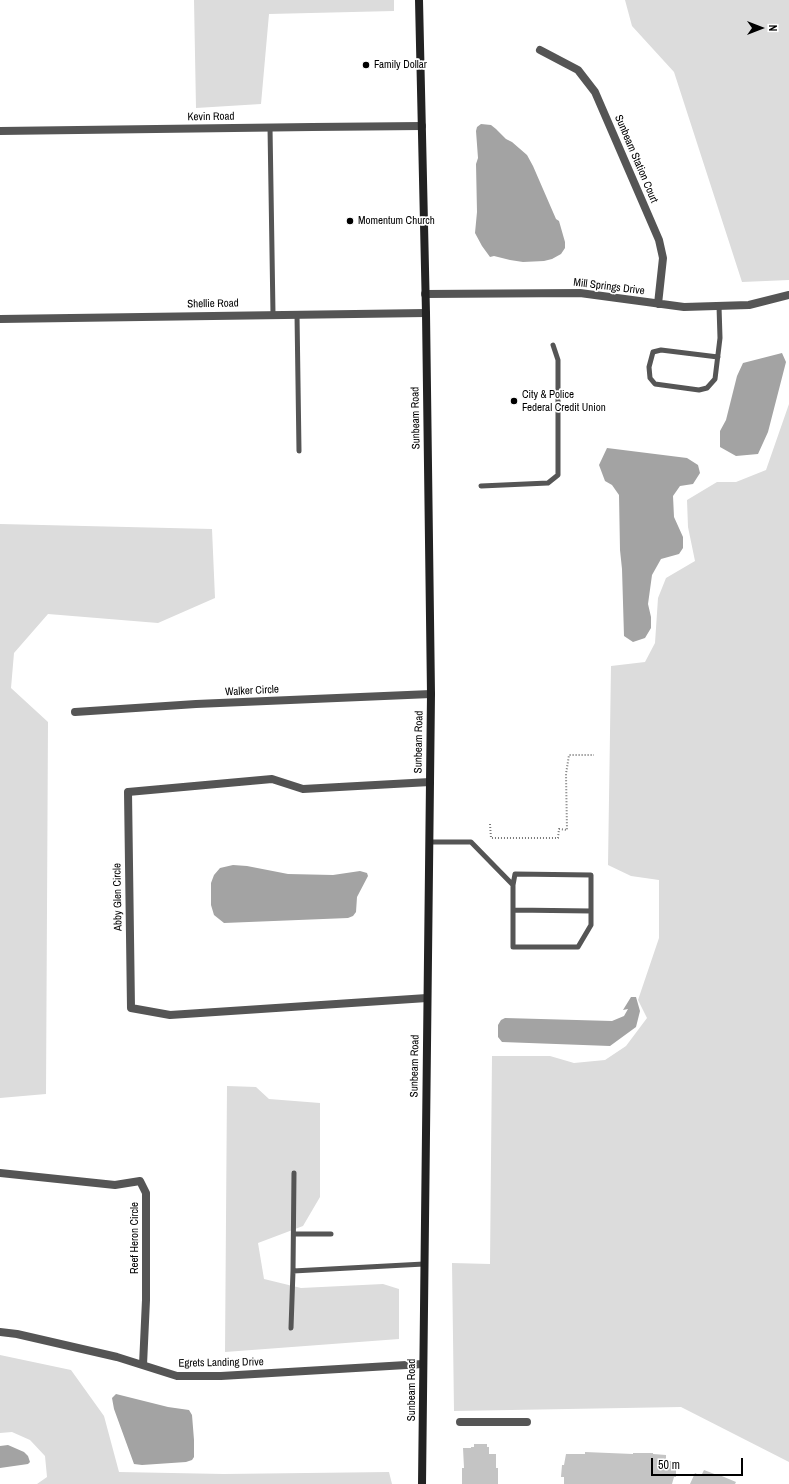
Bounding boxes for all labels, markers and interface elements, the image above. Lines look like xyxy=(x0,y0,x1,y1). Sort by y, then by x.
north arrow xyxy=(741,8,781,48)
text: N xyxy=(766,25,780,31)
place label: Family Dollar xyxy=(374,58,427,72)
marker: Family Dollar xyxy=(361,60,371,70)
street label: Kevin Road xyxy=(187,110,235,124)
street label: Sunbeam Station Court xyxy=(612,113,660,205)
place label: Momentum Church xyxy=(358,214,435,228)
marker: Momentum Church xyxy=(345,216,355,226)
street label: Mill Springs Drive xyxy=(573,276,645,298)
street label: Shellie Road xyxy=(187,297,239,311)
street label: Sunbeam Road xyxy=(409,387,423,449)
place label: City & Police Federal Credit Union xyxy=(522,388,606,414)
marker: City & Police Federal Credit Union xyxy=(509,396,519,406)
street label: Walker Circle xyxy=(225,683,279,699)
street label: Sunbeam Road xyxy=(412,711,426,773)
street label: Abby Glen Circle xyxy=(111,863,125,931)
street label: Sunbeam Road xyxy=(408,1035,422,1097)
street label: Reef Heron Circle xyxy=(128,1202,142,1274)
street label: Egrets Landing Drive xyxy=(178,1356,264,1370)
street label: Sunbeam Road xyxy=(405,1359,419,1421)
scale bar xyxy=(653,1450,745,1476)
text: 50 m xyxy=(658,1457,680,1473)

